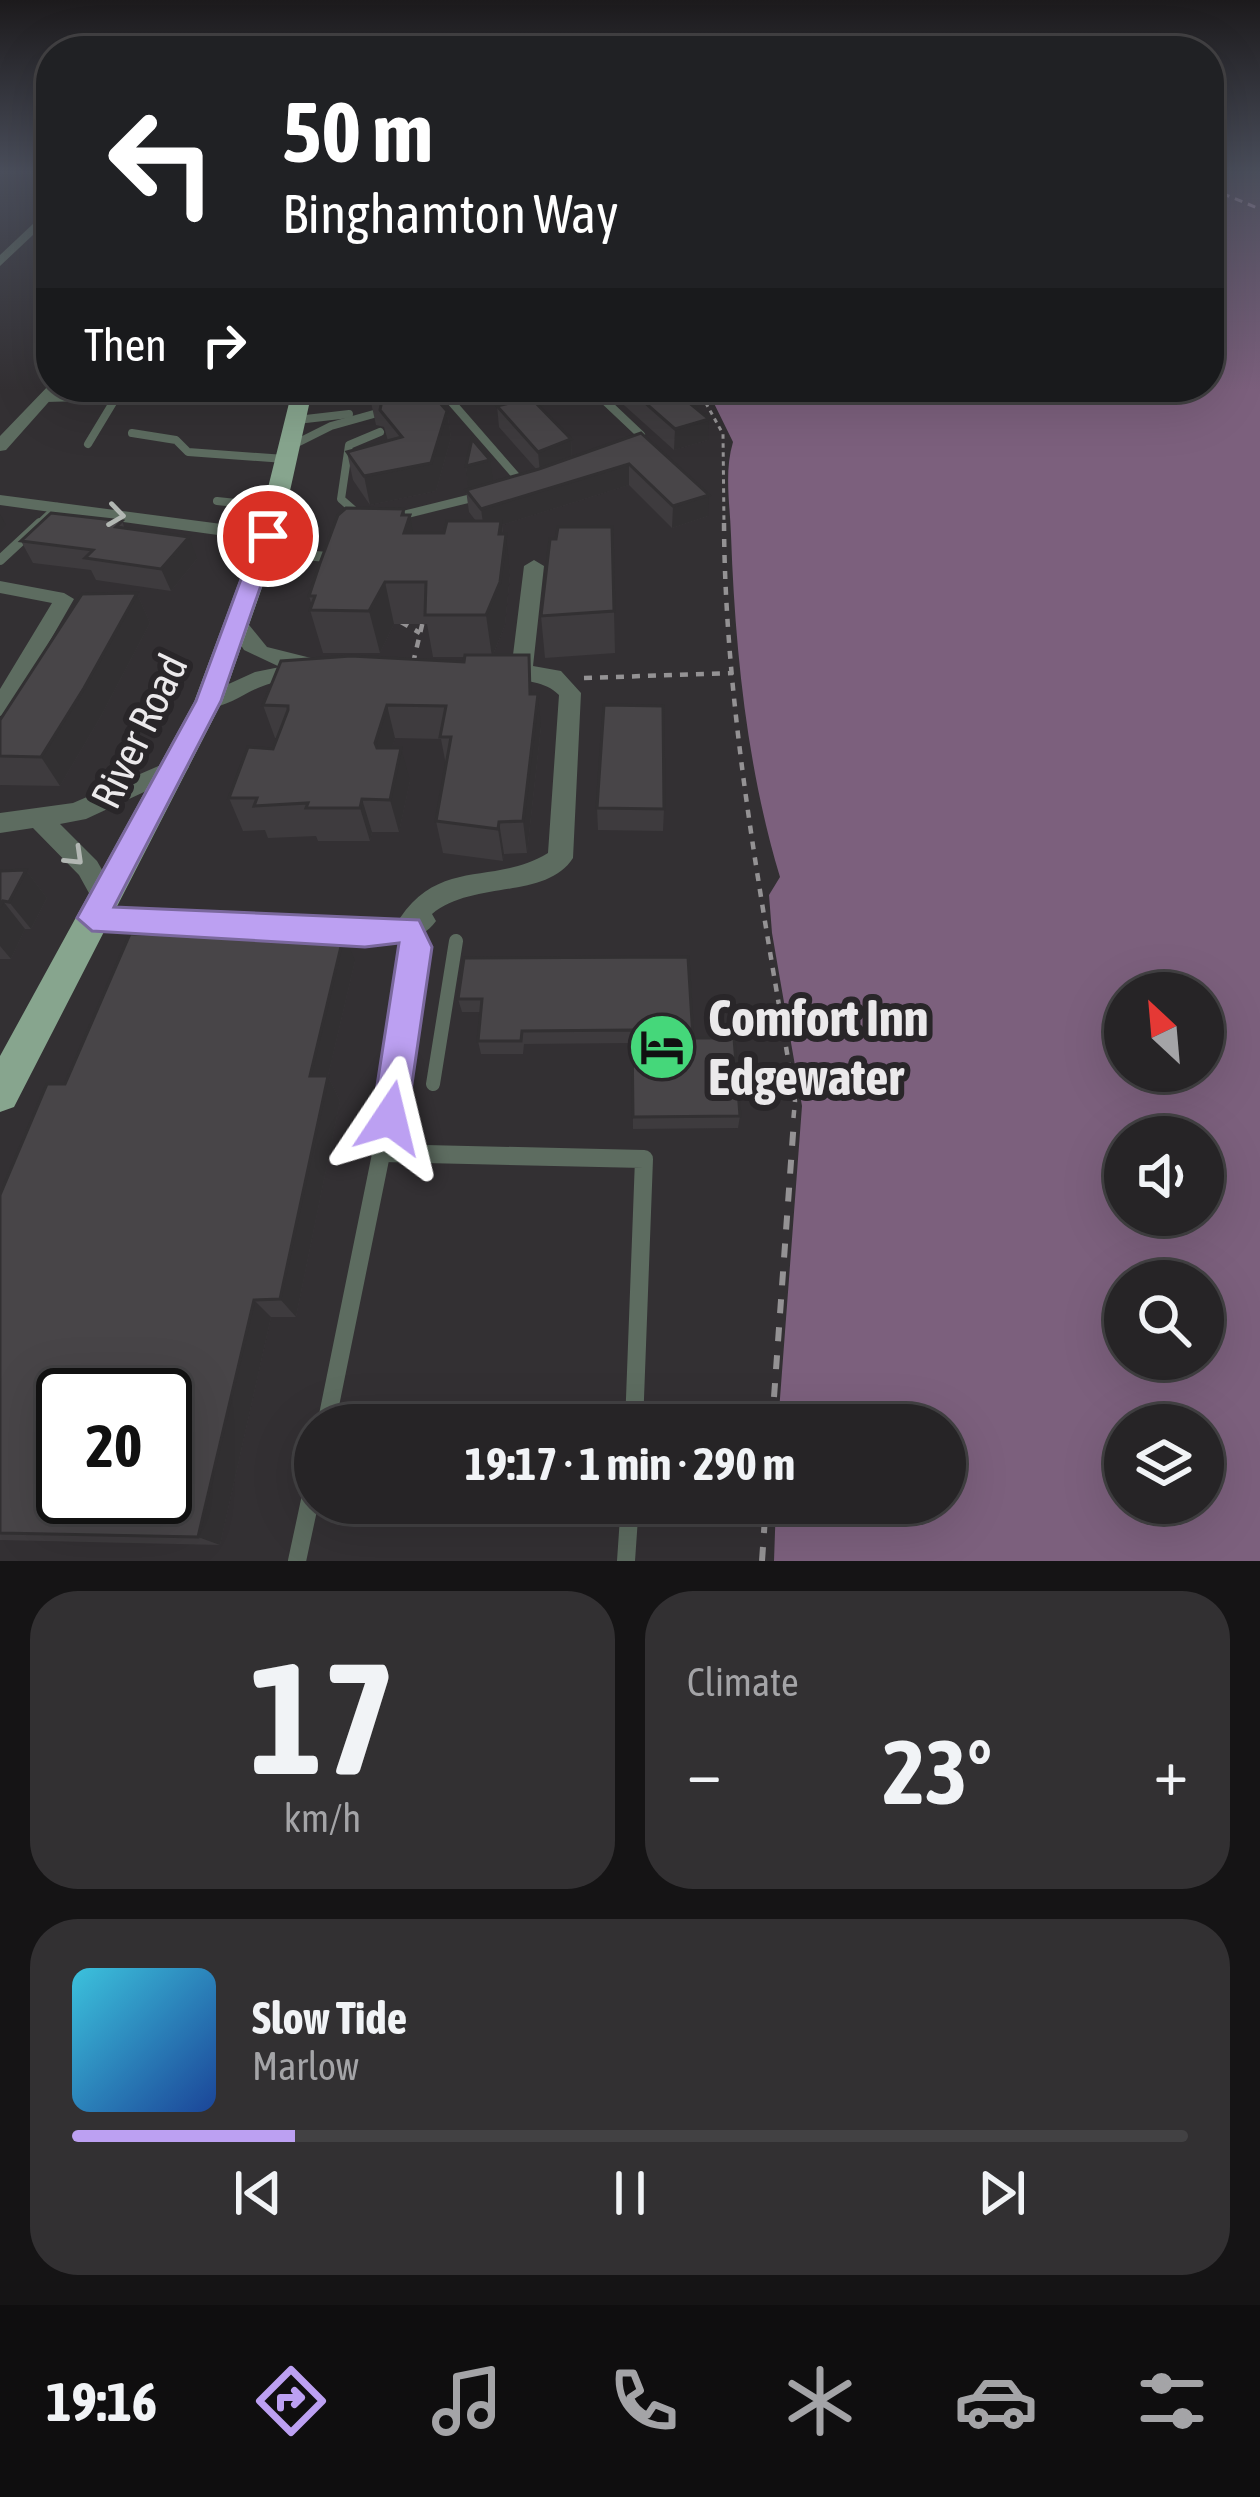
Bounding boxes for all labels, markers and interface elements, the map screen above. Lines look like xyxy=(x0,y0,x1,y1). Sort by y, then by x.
icon: left xyxy=(84,84,240,240)
text: 50 m xyxy=(282,84,433,180)
text: Binghamton Way xyxy=(282,183,618,244)
icon: right xyxy=(191,312,257,378)
text: Then xyxy=(84,319,167,371)
pin xyxy=(217,485,319,587)
one-way arrow xyxy=(106,502,126,528)
icon: arrive xyxy=(235,503,301,569)
street label: River Road xyxy=(81,646,197,816)
one-way arrow xyxy=(61,842,83,864)
north arrow xyxy=(1104,972,1224,1092)
map controls xyxy=(1104,972,1224,1524)
place label: Comfort Inn Edgewater xyxy=(708,988,928,1106)
hotel icon: Comfort Inn Edgewater xyxy=(627,1012,697,1082)
position arrow xyxy=(327,1055,453,1181)
button: sound xyxy=(1104,1116,1224,1236)
button: search xyxy=(1104,1260,1224,1380)
speed limit sign: 20 xyxy=(36,1368,192,1524)
button: layers xyxy=(1104,1404,1224,1524)
text: 19:17 · 1 min · 290 m xyxy=(465,1438,795,1490)
text: 17 xyxy=(249,1628,396,1807)
text: Climate xyxy=(687,1660,799,1704)
text: 23° xyxy=(883,1720,992,1823)
text: − xyxy=(687,1733,721,1809)
text: + xyxy=(1154,1733,1188,1809)
text: km/h xyxy=(284,1796,361,1840)
text: Slow Tide xyxy=(252,1992,407,2044)
text: Marlow xyxy=(252,2044,359,2088)
icon: previous xyxy=(225,2160,291,2226)
icon: pause xyxy=(597,2160,663,2226)
icon: next xyxy=(969,2160,1035,2226)
icon: directions xyxy=(249,2359,333,2443)
icon: music xyxy=(425,2359,509,2443)
icon: phone xyxy=(602,2359,686,2443)
icon: climate xyxy=(778,2359,862,2443)
icon: car xyxy=(954,2359,1038,2443)
icon: filters xyxy=(1130,2359,1214,2443)
text: 19:16 xyxy=(46,2371,157,2432)

